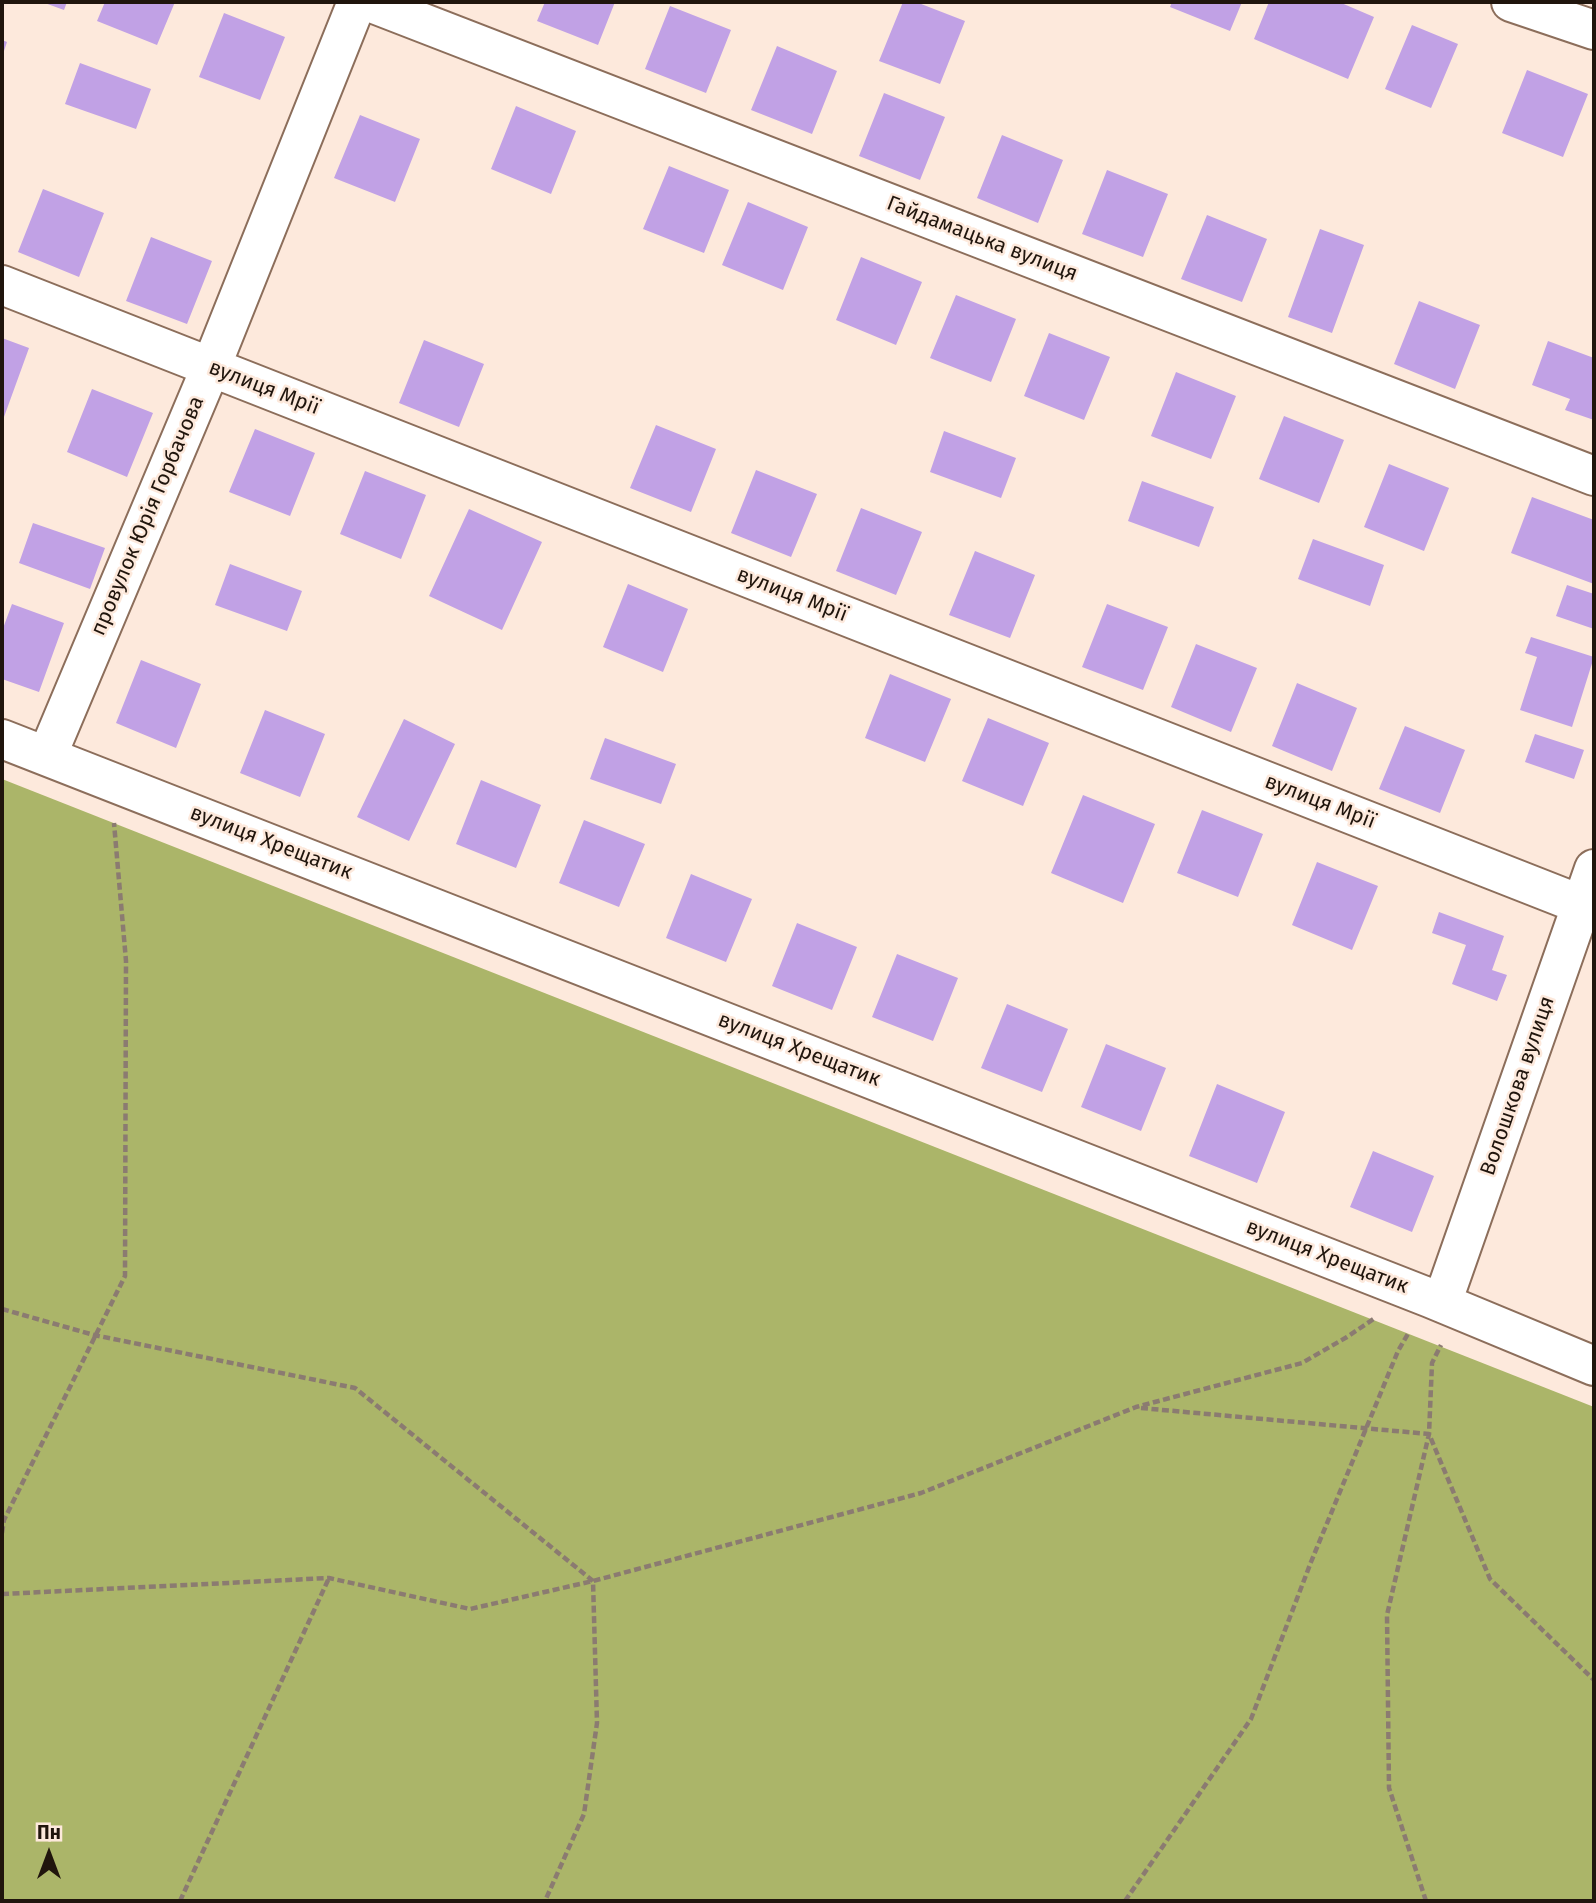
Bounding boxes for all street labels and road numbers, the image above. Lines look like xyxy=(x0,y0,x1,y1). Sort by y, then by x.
street label: Гайдамацька вулиця xyxy=(883,191,1081,287)
street label: вулиця Мрії xyxy=(205,355,323,421)
street label: провулок Юрія Горбачова xyxy=(86,393,210,639)
street label: вулиця Мрії xyxy=(733,562,851,628)
street label: вулиця Мрії xyxy=(1261,769,1379,835)
street label: вулиця Хрещатик xyxy=(186,800,356,886)
street label: Волошкова вулиця xyxy=(1476,993,1560,1179)
street label: вулиця Хрещатик xyxy=(714,1007,884,1093)
street label: вулиця Хрещатик xyxy=(1242,1214,1412,1300)

